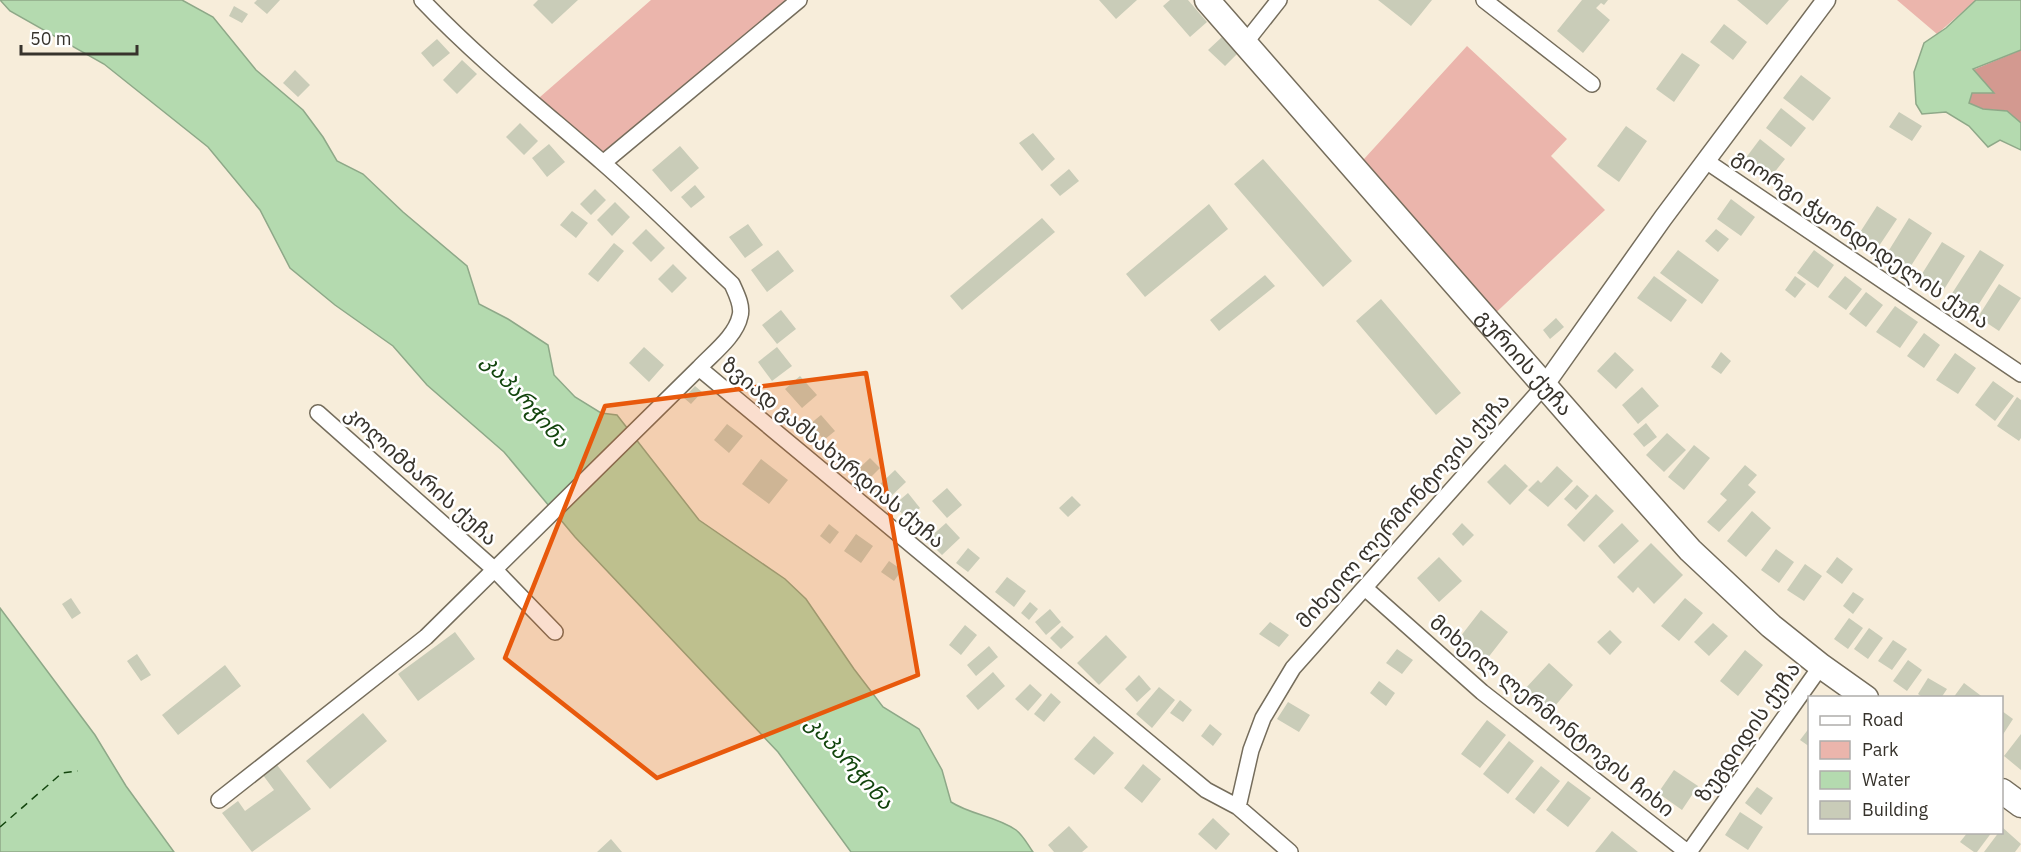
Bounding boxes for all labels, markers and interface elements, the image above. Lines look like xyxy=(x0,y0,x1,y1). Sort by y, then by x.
scale bar xyxy=(21,18,136,56)
text: 50 m xyxy=(30,27,72,50)
street label: გიორგი ჭყონდიდელის ქუჩა xyxy=(1728,142,1995,335)
street label: გურიის ქუჩა xyxy=(1471,303,1579,421)
water label: კაპარჭინა xyxy=(476,346,577,454)
street label: ზვიად გამსახურდიას ქუჩა xyxy=(716,350,951,554)
street label: მიხეილ ლერმონტოვის ქუჩა xyxy=(1289,387,1515,634)
street label: კოლიმბარის ქუჩა xyxy=(339,399,504,551)
street label: მიხეილ ლერმონტოვის ჩიხი xyxy=(1424,608,1681,823)
street label: ზუგდიდის ქუჩა xyxy=(1688,656,1806,807)
legend xyxy=(1808,696,2003,834)
water label: კაპარჭინა xyxy=(800,708,901,816)
text: Road xyxy=(1862,708,1903,731)
text: Park xyxy=(1862,738,1899,761)
text: Water xyxy=(1862,768,1911,791)
text: Building xyxy=(1862,798,1929,821)

